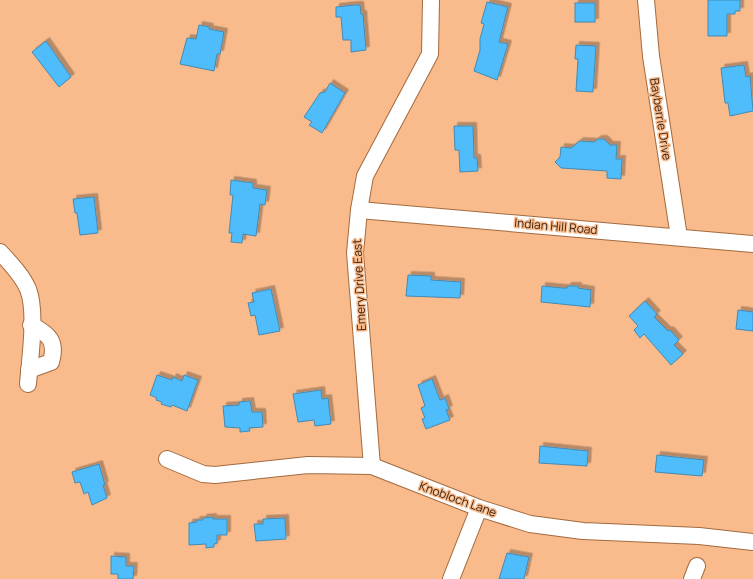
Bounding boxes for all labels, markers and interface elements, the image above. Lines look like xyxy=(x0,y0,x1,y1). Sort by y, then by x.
street label: Bayberrie Drive xyxy=(646,77,676,161)
street label: Indian Hill Road xyxy=(514,214,598,238)
street label: Emery Drive East xyxy=(348,238,370,331)
street label: Knobloch Lane xyxy=(417,477,499,521)

